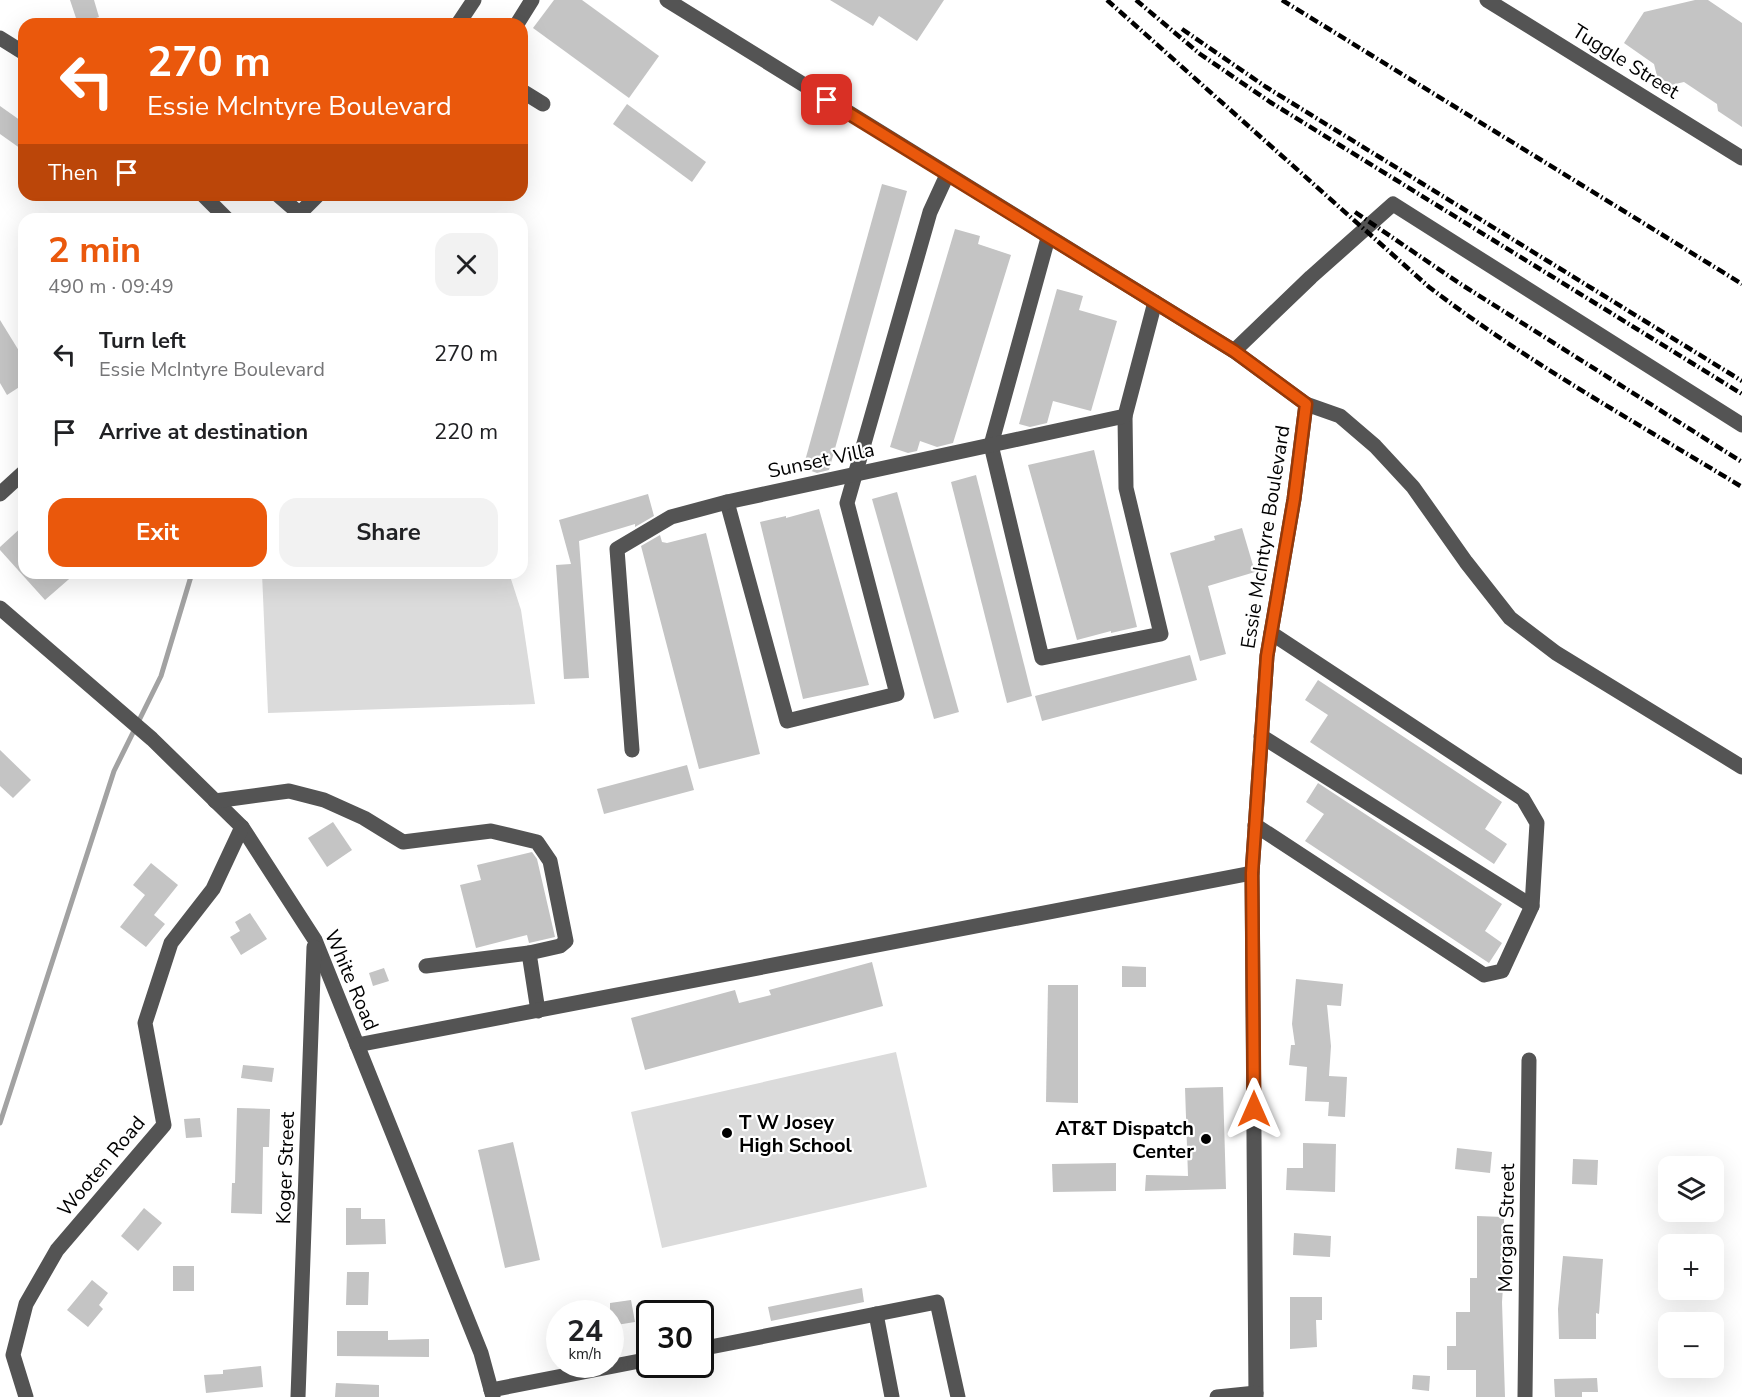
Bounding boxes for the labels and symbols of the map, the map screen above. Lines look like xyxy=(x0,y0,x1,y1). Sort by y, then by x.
street label: Tuggle Street xyxy=(1567,18,1685,106)
pin xyxy=(801,74,852,125)
street label: Essie McIntyre Boulevard xyxy=(1234,423,1296,651)
street label: Sunset Villa xyxy=(765,436,877,485)
street label: White Road xyxy=(318,926,385,1035)
position arrow xyxy=(1222,1077,1286,1141)
place label: T W Josey High School xyxy=(739,1109,853,1159)
street label: Wooten Road xyxy=(51,1110,151,1222)
street label: Koger Street xyxy=(270,1110,301,1225)
place label: AT&T Dispatch Center xyxy=(1055,1115,1194,1165)
marker: T W Josey High School xyxy=(720,1126,734,1140)
marker: AT&T Dispatch Center xyxy=(1199,1132,1213,1146)
street label: Morgan Street xyxy=(1492,1162,1521,1293)
speed limit sign: 30 xyxy=(636,1300,714,1378)

